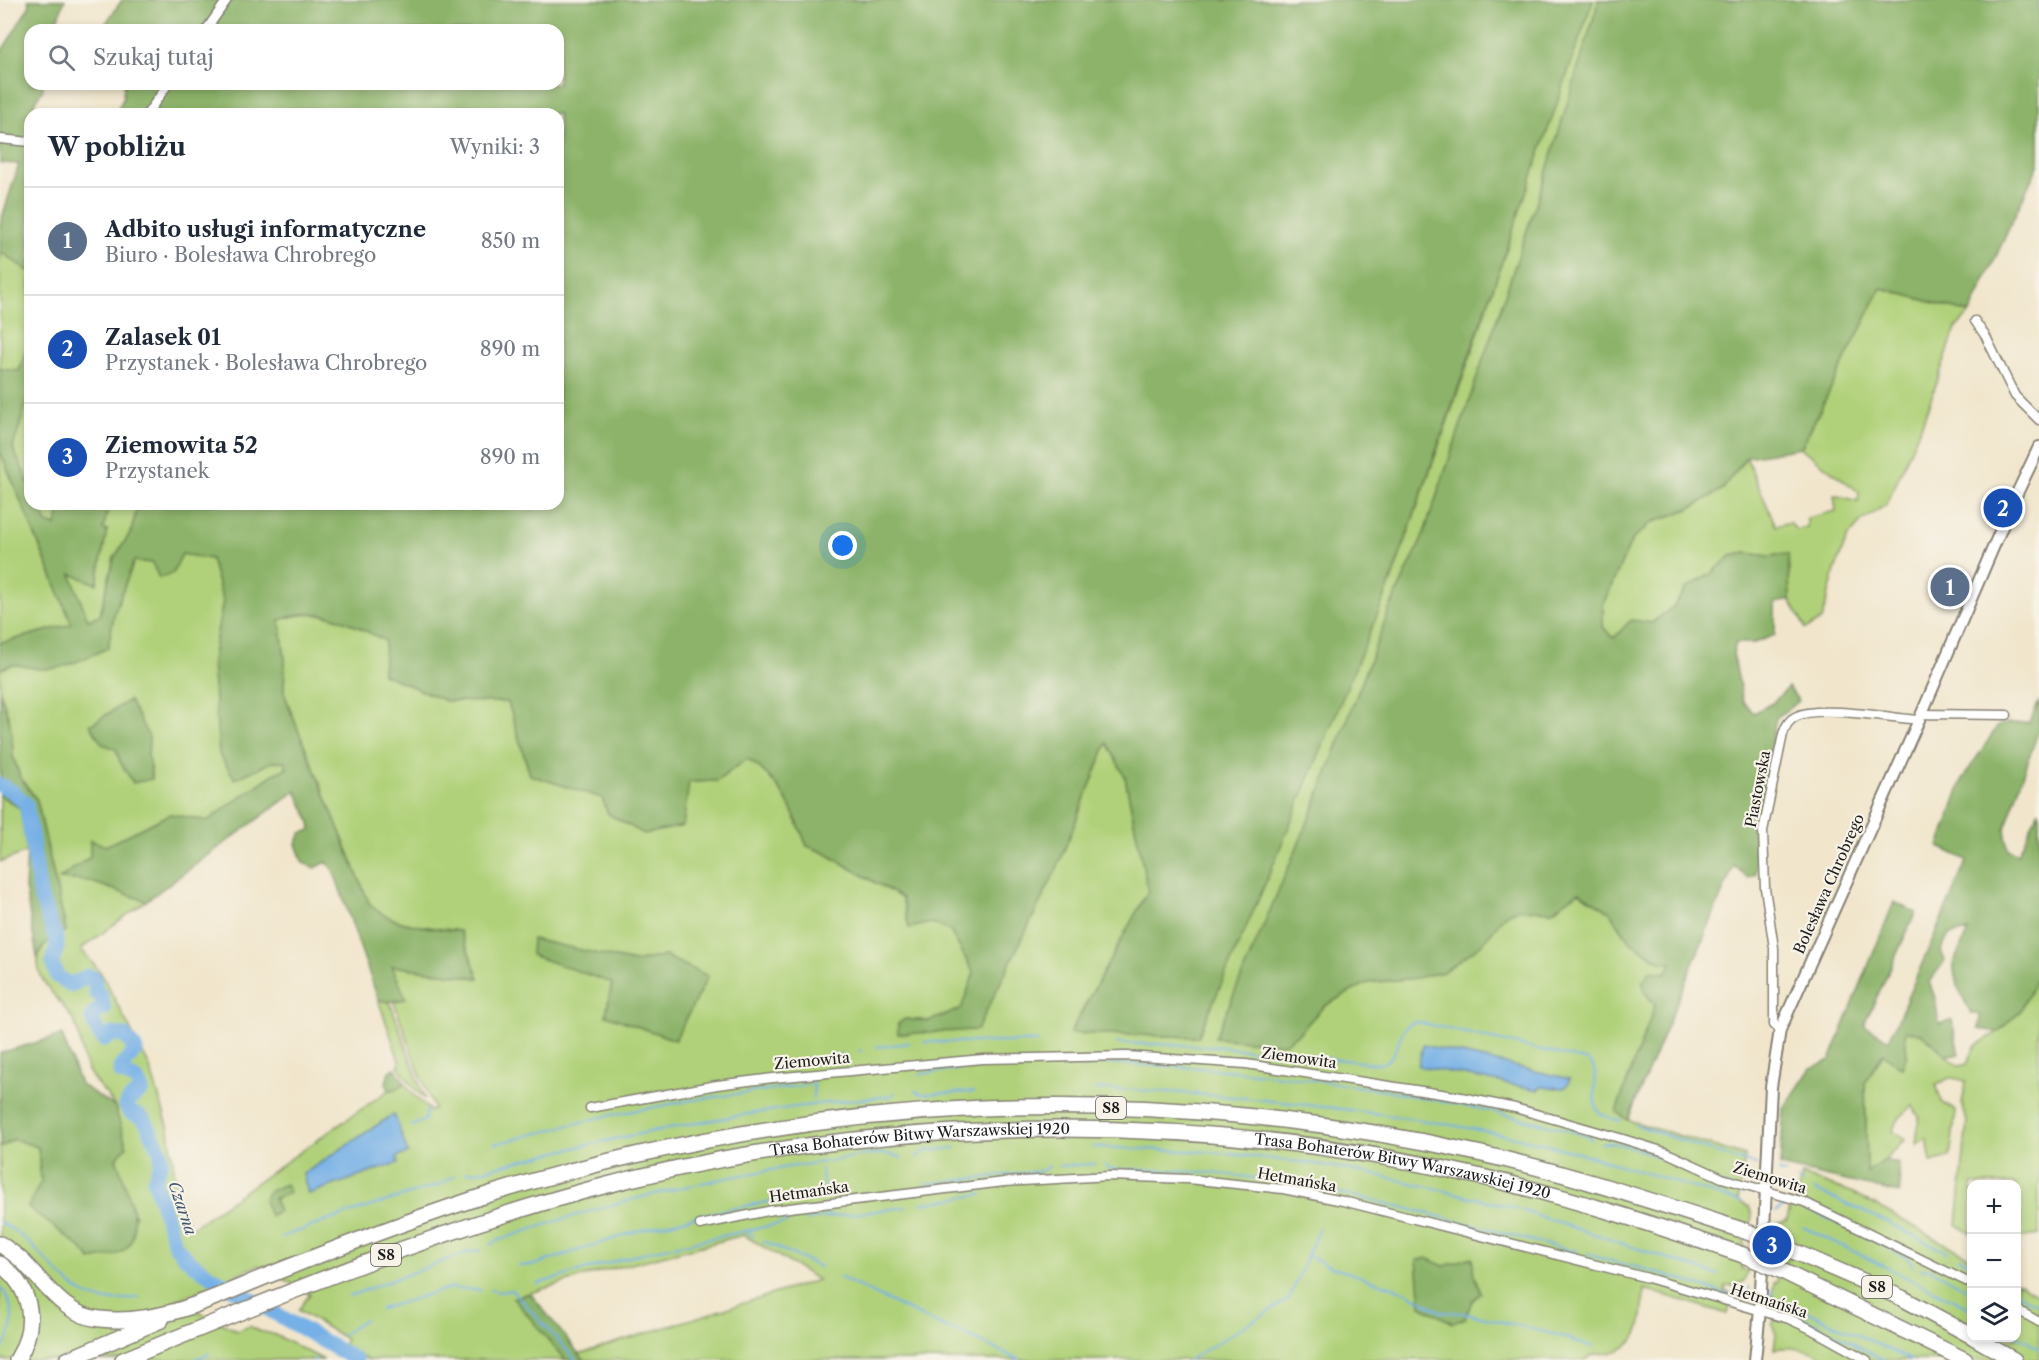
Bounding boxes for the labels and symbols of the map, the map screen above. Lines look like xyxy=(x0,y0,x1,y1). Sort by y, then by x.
pin: 2 xyxy=(1984,486,2022,530)
your location xyxy=(828,531,857,560)
pin: 1 xyxy=(1930,564,1970,610)
street label: Piastowska xyxy=(1741,749,1774,829)
street label: Bolesława Chrobrego xyxy=(1789,811,1868,957)
street label: Ziemowita xyxy=(1260,1043,1338,1072)
street label: Ziemowita xyxy=(773,1048,851,1073)
road number: S8 xyxy=(1096,1097,1126,1119)
street label: Trasa Bohaterów Bitwy Warszawskiej 1920 xyxy=(768,1119,1070,1160)
street label: Trasa Bohaterów Bitwy Warszawskiej 1920 xyxy=(1253,1129,1553,1203)
street label: Ziemowita xyxy=(1731,1157,1809,1198)
street label: Hetmańska xyxy=(1256,1163,1338,1196)
street label: Hetmańska xyxy=(768,1177,850,1206)
water label: Czarna xyxy=(164,1178,202,1238)
pin: 3 xyxy=(1752,1222,1792,1268)
road number: S8 xyxy=(371,1244,401,1266)
road number: S8 xyxy=(1862,1276,1892,1298)
street label: Hetmańska xyxy=(1728,1279,1810,1322)

